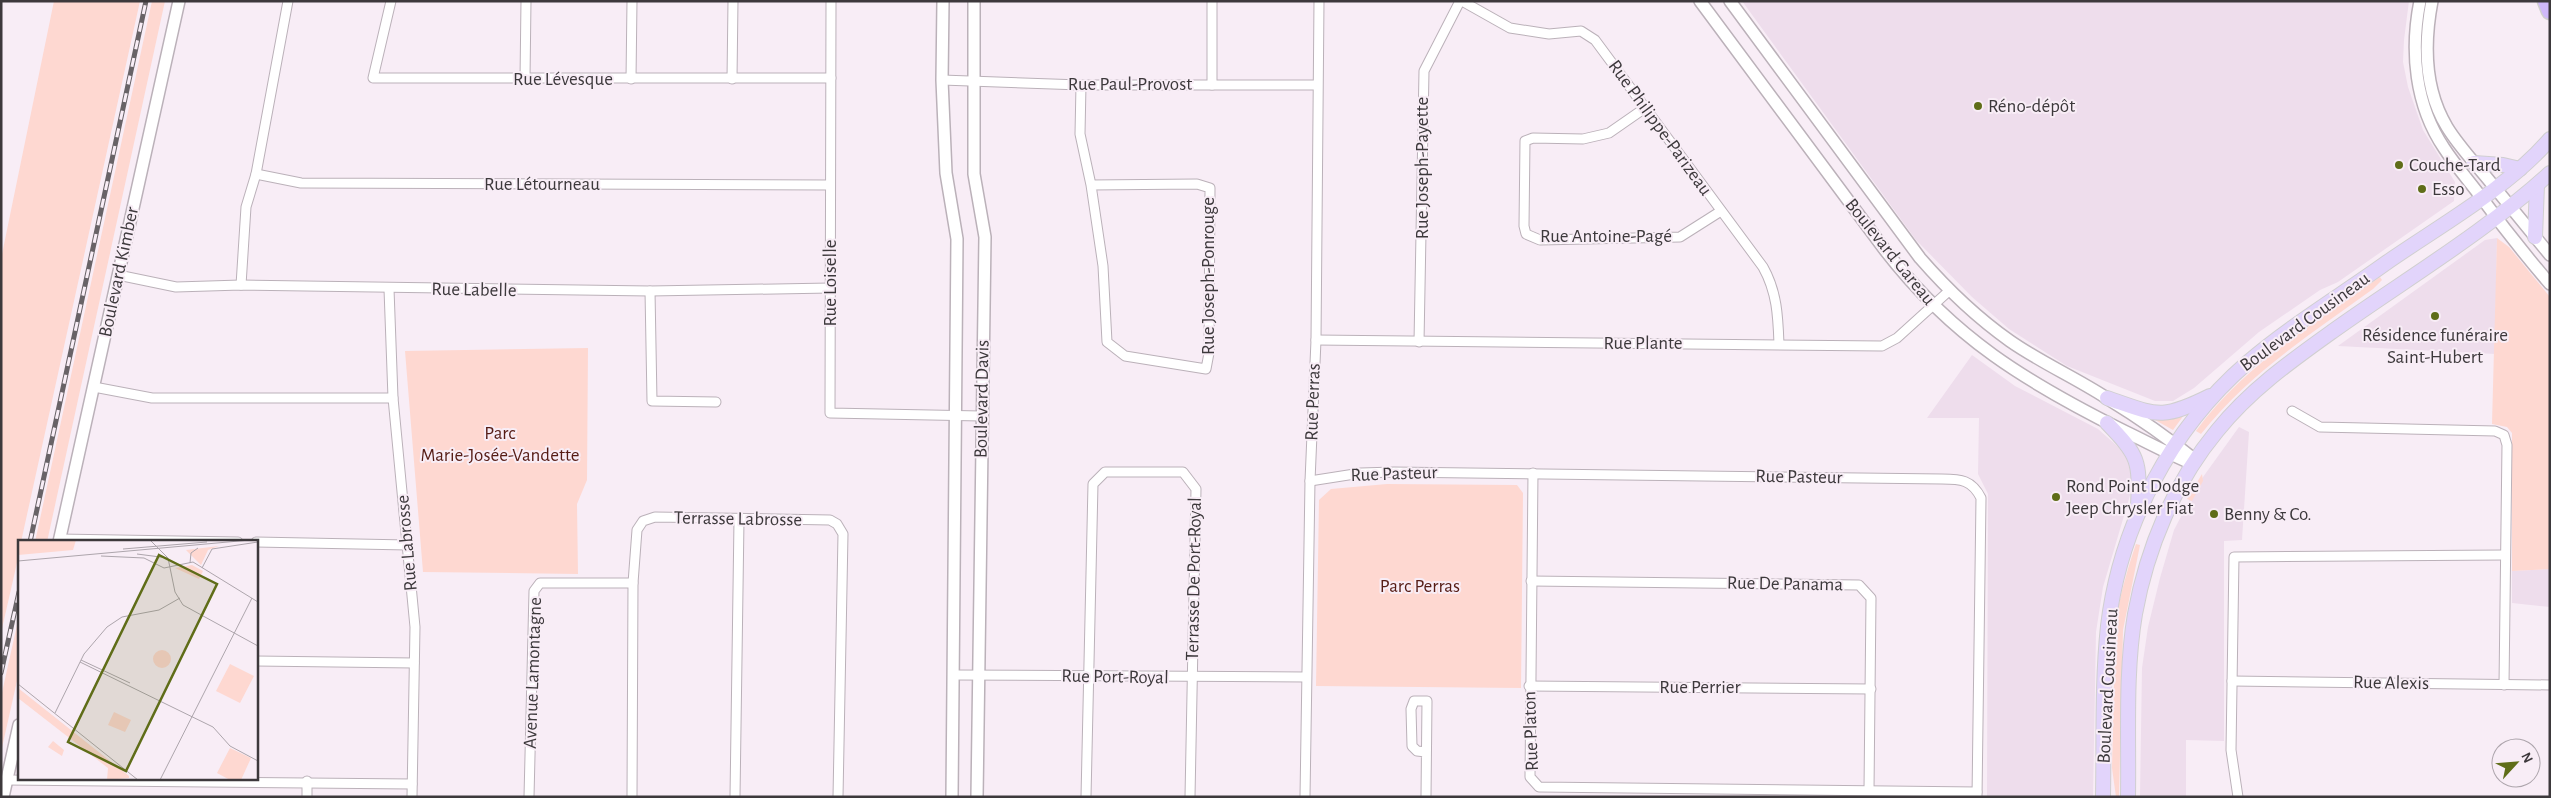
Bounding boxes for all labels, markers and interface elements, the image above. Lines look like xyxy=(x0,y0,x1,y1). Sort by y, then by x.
street label: Rue Philippe-Parizeau xyxy=(1605,57,1716,199)
street label: Rue Lévesque xyxy=(513,70,613,89)
street label: Rue Paul-Provost xyxy=(1068,75,1192,94)
street label: Rue Joseph-Payette xyxy=(1413,97,1432,239)
place label: Réno-dépôt xyxy=(1988,97,2075,116)
marker: Réno-dépôt xyxy=(1972,100,1984,112)
place label: Couche-Tard xyxy=(2409,156,2501,175)
marker: Couche-Tard xyxy=(2393,159,2405,171)
street label: Rue Létourneau xyxy=(484,175,600,194)
place label: Esso xyxy=(2432,180,2465,199)
marker: Esso xyxy=(2416,183,2428,195)
street label: Boulevard Gareau xyxy=(1841,195,1939,309)
street label: Rue Joseph-Ponrouge xyxy=(1199,197,1218,355)
street label: Boulevard Kimber xyxy=(96,205,142,339)
street label: Rue Antoine-Pagé xyxy=(1540,227,1672,246)
street label: Rue Loiselle xyxy=(821,239,840,327)
street label: Boulevard Cousineau xyxy=(2237,269,2374,375)
street label: Rue Labelle xyxy=(431,280,517,300)
marker: Résidence funéraire Saint-Hubert xyxy=(2429,310,2441,322)
place label: Résidence funéraire Saint-Hubert xyxy=(2362,326,2508,367)
street label: Rue Plante xyxy=(1603,334,1683,353)
street label: Boulevard Davis xyxy=(971,340,993,458)
street label: Rue Perras xyxy=(1302,363,1324,441)
park label: Parc Marie-Josée-Vandette xyxy=(420,424,580,465)
street label: Rue Pasteur xyxy=(1350,463,1438,485)
street label: Rue Pasteur xyxy=(1755,467,1843,487)
place label: Rond Point Dodge Jeep Chrysler Fiat xyxy=(2066,477,2199,518)
marker: Rond Point Dodge Jeep Chrysler Fiat xyxy=(2050,491,2062,503)
street label: Rue Labrosse xyxy=(393,494,421,592)
street label: Terrasse De Port-Royal xyxy=(1183,497,1205,661)
place label: Benny & Co. xyxy=(2224,505,2312,524)
street label: Terrasse Labrosse xyxy=(674,508,802,530)
marker: Benny & Co. xyxy=(2208,508,2220,520)
inset map xyxy=(18,540,258,780)
street label: Rue De Panama xyxy=(1727,573,1843,595)
park label: Parc Perras xyxy=(1380,577,1460,596)
street label: Avenue Lamontagne xyxy=(521,597,545,749)
street label: Boulevard Cousineau xyxy=(2094,608,2122,764)
street label: Rue Port-Royal xyxy=(1061,667,1169,687)
street label: Rue Alexis xyxy=(2353,673,2429,693)
street label: Rue Perrier xyxy=(1659,678,1741,697)
street label: Rue Platon xyxy=(1520,691,1542,771)
north arrow xyxy=(2491,738,2541,788)
text: N xyxy=(2518,750,2535,765)

